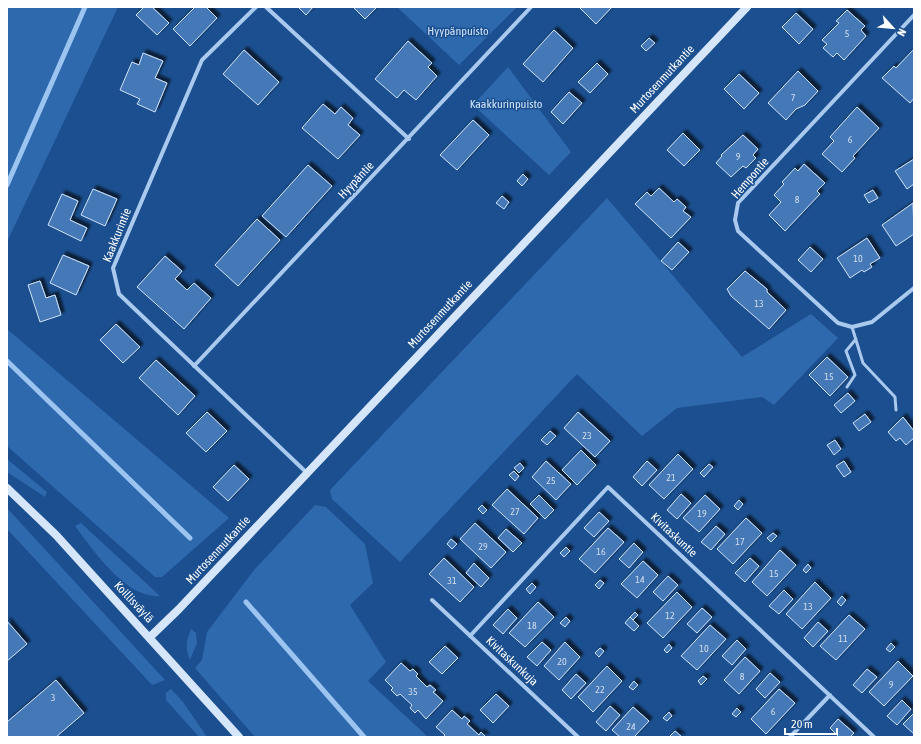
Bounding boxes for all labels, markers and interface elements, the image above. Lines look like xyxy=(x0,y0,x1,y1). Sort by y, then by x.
north arrow xyxy=(873,8,913,48)
park label: Hyypänpuisto xyxy=(427,24,489,38)
text: N xyxy=(895,27,909,38)
house number: 5 xyxy=(845,28,850,39)
street label: Murtosenmutkantie xyxy=(627,42,697,116)
house number: 7 xyxy=(791,92,796,103)
park label: Kaakkurinpuisto xyxy=(470,97,543,111)
house number: 6 xyxy=(848,134,853,145)
house number: 9 xyxy=(736,151,741,162)
street label: Hempontie xyxy=(728,155,772,201)
street label: Hyypäntie xyxy=(335,159,377,201)
house number: 8 xyxy=(795,194,800,205)
street label: Kaakkurintie xyxy=(100,206,134,264)
house number: 10 xyxy=(853,253,863,264)
street label: Murtosenmutkantie xyxy=(405,277,475,351)
house number: 13 xyxy=(754,298,764,309)
house number: 15 xyxy=(824,371,834,382)
house number: 23 xyxy=(582,430,592,441)
house number: 21 xyxy=(666,472,676,483)
house number: 25 xyxy=(546,475,556,486)
house number: 27 xyxy=(510,506,520,517)
house number: 19 xyxy=(697,508,707,519)
street label: Kivitaskuntie xyxy=(648,510,700,560)
street label: Murtosenmutkantie xyxy=(183,513,253,587)
house number: 17 xyxy=(735,536,745,547)
house number: 29 xyxy=(478,541,488,552)
house number: 16 xyxy=(596,546,606,557)
house number: 15 xyxy=(769,568,779,579)
house number: 14 xyxy=(635,574,645,585)
house number: 31 xyxy=(447,575,457,586)
street label: Koillisväylä xyxy=(111,578,157,626)
house number: 13 xyxy=(803,601,813,612)
house number: 12 xyxy=(665,610,675,621)
house number: 18 xyxy=(527,620,537,631)
street label: Kivitaskunkuja xyxy=(483,633,541,689)
house number: 11 xyxy=(838,633,848,644)
house number: 10 xyxy=(699,643,709,654)
house number: 20 xyxy=(557,656,567,667)
house number: 8 xyxy=(740,671,745,682)
house number: 9 xyxy=(889,679,894,690)
house number: 22 xyxy=(595,684,605,695)
house number: 35 xyxy=(408,686,418,697)
house number: 3 xyxy=(51,692,56,703)
house number: 6 xyxy=(771,706,776,717)
scale bar xyxy=(785,710,837,736)
text: 20 m xyxy=(791,717,813,731)
house number: 24 xyxy=(626,721,636,732)

